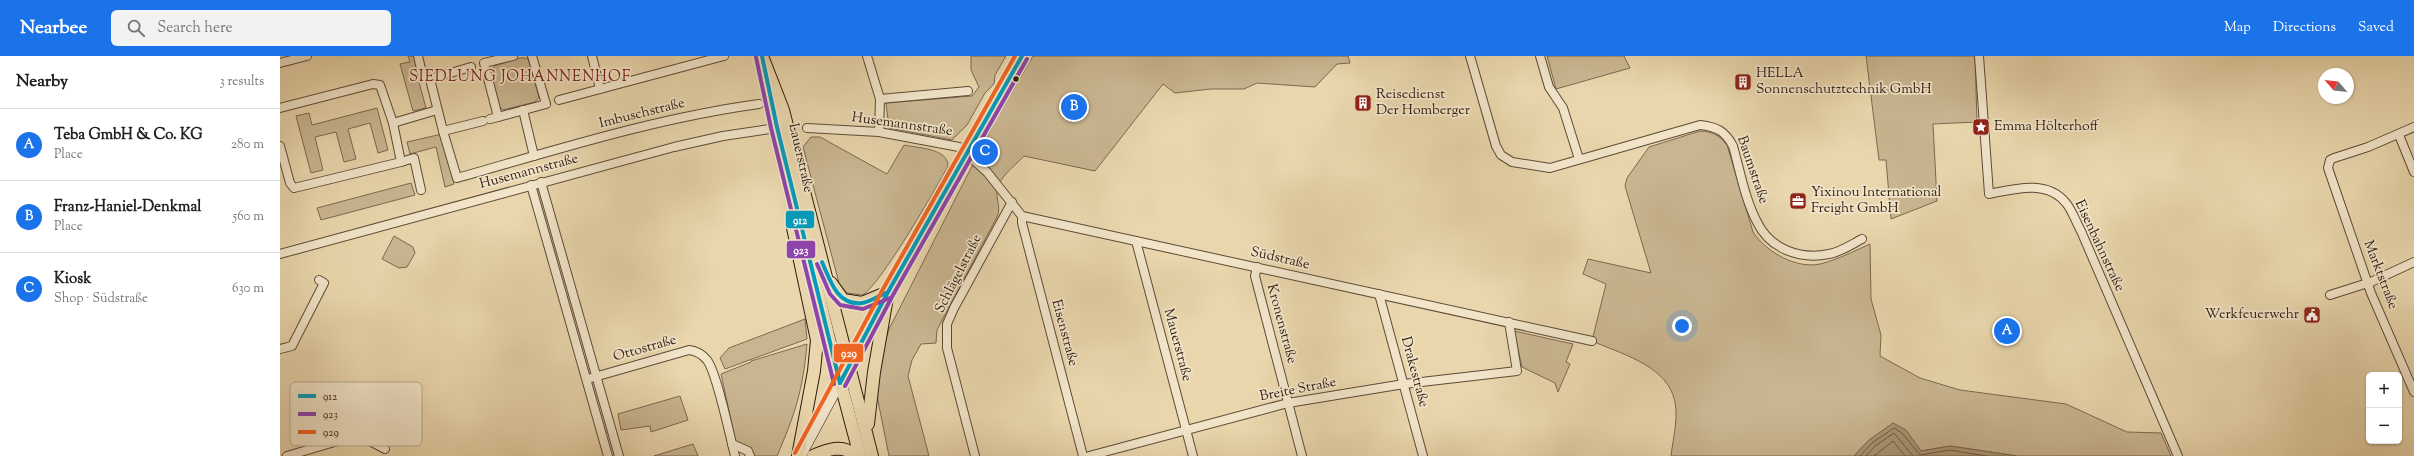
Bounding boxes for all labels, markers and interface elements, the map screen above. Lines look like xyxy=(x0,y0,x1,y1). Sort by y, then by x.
search box xyxy=(111,10,391,46)
text: Nearbee xyxy=(20,15,87,42)
icon: search xyxy=(125,17,147,39)
text: Search here xyxy=(157,18,233,39)
text: Map xyxy=(2224,18,2251,38)
text: Directions xyxy=(2273,18,2336,38)
text: Saved xyxy=(2358,18,2394,38)
place label: HELLA Sonnenschutztechnik GmbH xyxy=(1756,64,1931,100)
district label: SIEDLUNG JOHANNENHOF xyxy=(409,67,631,88)
north arrow xyxy=(2318,68,2354,104)
text: Nearby xyxy=(16,70,68,94)
building icon: HELLA Sonnenschutztechnik GmbH xyxy=(1733,72,1753,92)
text: 3 results xyxy=(219,73,264,91)
unlabelled marker xyxy=(1011,74,1021,84)
place label: Reisedienst Der Homberger xyxy=(1376,85,1471,121)
pin: B xyxy=(1061,92,1087,122)
building icon: Reisedienst Der Homberger xyxy=(1353,93,1373,113)
street label: Imbuschstraße xyxy=(597,94,687,134)
street label: Husemannstraße xyxy=(850,108,954,142)
place icon: Emma Hölterhoff xyxy=(1971,117,1991,137)
place label: Emma Hölterhoff xyxy=(1994,117,2100,137)
street label: Lauerstraße xyxy=(782,121,818,195)
text: Teba GmbH & Co. KG xyxy=(54,125,203,146)
street label: Baumstraße xyxy=(1731,133,1773,207)
text: A xyxy=(24,136,34,154)
text: 280 m xyxy=(231,136,264,154)
pin: C xyxy=(972,137,998,167)
text: Place xyxy=(54,146,83,164)
street label: Husemannstraße xyxy=(477,149,581,195)
place label: Yixinou International Freight GmbH xyxy=(1811,183,1941,219)
office icon: Yixinou International Freight GmbH xyxy=(1788,191,1808,211)
text: Franz-Haniel-Denkmal xyxy=(54,197,202,218)
street label: Eisenbahnstraße xyxy=(2069,197,2129,295)
text: B xyxy=(25,208,33,226)
text: 560 m xyxy=(233,208,264,226)
line badge: 912 xyxy=(785,210,815,229)
text: 912 xyxy=(793,213,808,229)
text: Place xyxy=(54,218,83,236)
street label: Schlägelstraße xyxy=(931,231,987,317)
street label: Marktstraße xyxy=(2358,238,2402,312)
line badge: 923 xyxy=(786,240,816,259)
street label: Südstraße xyxy=(1248,242,1312,276)
text: 923 xyxy=(794,243,809,259)
text: Kiosk xyxy=(54,269,91,290)
text: C xyxy=(24,280,34,298)
text: 630 m xyxy=(232,280,264,298)
street label: Kronenstraße xyxy=(1261,282,1301,366)
text: Shop · Südstraße xyxy=(54,290,148,308)
street label: Eisenstraße xyxy=(1045,297,1083,369)
place label: Werkfeuerwehr xyxy=(2205,305,2300,325)
public building icon: Werkfeuerwehr xyxy=(2302,305,2322,325)
street label: Mauerstraße xyxy=(1158,306,1196,384)
your location xyxy=(1672,316,1692,336)
pin: A xyxy=(1994,316,2020,346)
street label: Ottostraße xyxy=(611,330,679,368)
street label: Drakestraße xyxy=(1395,334,1433,410)
line badge: 929 xyxy=(833,343,864,363)
text: 929 xyxy=(841,346,858,362)
map controls xyxy=(2366,372,2402,444)
button: + xyxy=(2366,372,2402,408)
street label: Breite Straße xyxy=(1258,373,1338,407)
legend xyxy=(290,382,422,446)
text: 912 xyxy=(323,389,337,405)
text: 923 xyxy=(323,407,338,423)
button: − xyxy=(2366,408,2402,444)
text: 929 xyxy=(323,425,339,441)

